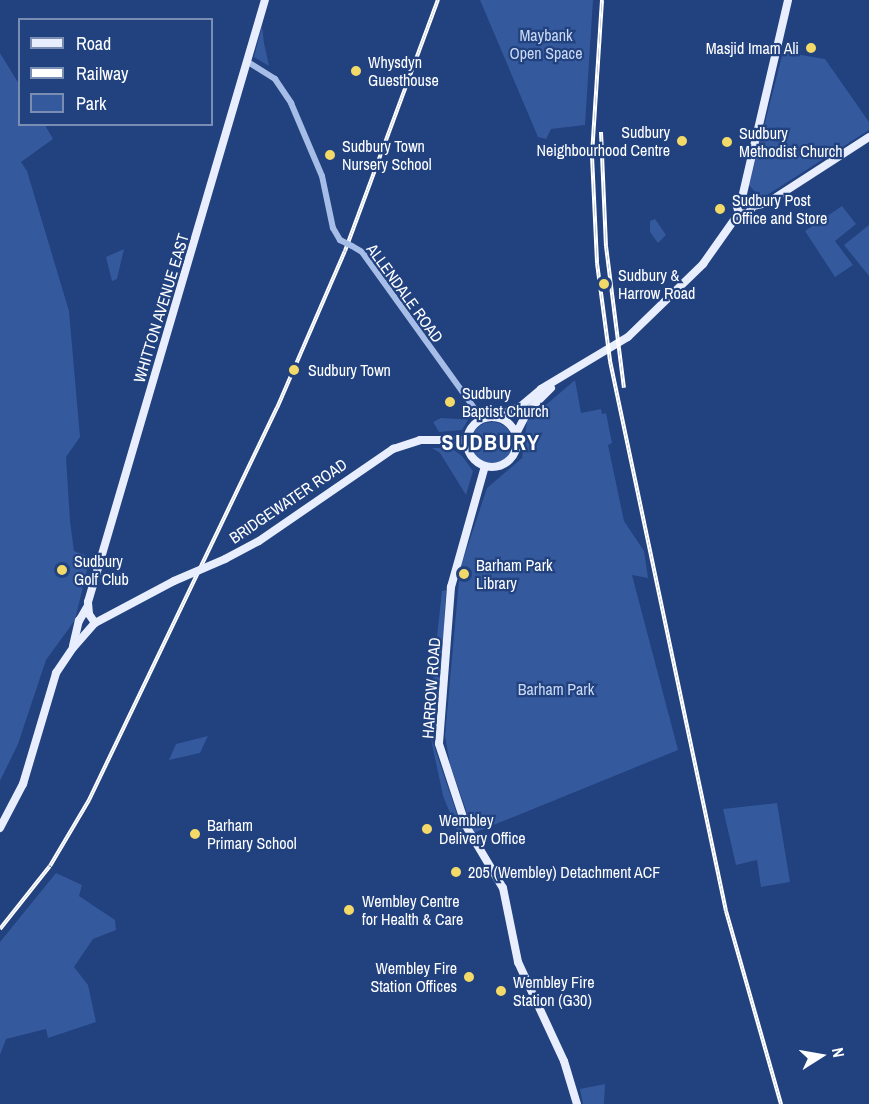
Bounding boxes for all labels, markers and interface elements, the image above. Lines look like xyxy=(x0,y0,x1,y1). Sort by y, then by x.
legend xyxy=(18,18,213,126)
park label: Maybank Open Space xyxy=(510,25,582,63)
text: Road xyxy=(76,31,111,56)
place label: Masjid Imam Ali xyxy=(705,38,799,58)
marker: Masjid Imam Ali xyxy=(804,41,818,55)
place label: Whysdyn Guesthouse xyxy=(368,52,439,90)
text: Railway xyxy=(76,61,129,86)
marker: Whysdyn Guesthouse xyxy=(349,64,363,78)
text: Park xyxy=(76,91,106,116)
place label: Sudbury Neighbourhood Centre xyxy=(537,122,670,160)
place label: Sudbury Methodist Church xyxy=(739,123,843,161)
marker: Sudbury Neighbourhood Centre xyxy=(675,134,689,148)
marker: Sudbury Methodist Church xyxy=(720,135,734,149)
place label: Sudbury Town Nursery School xyxy=(342,136,432,174)
marker: Sudbury Town Nursery School xyxy=(323,148,337,162)
place label: Sudbury Post Office and Store xyxy=(732,190,827,228)
marker: Sudbury Post Office and Store xyxy=(713,202,727,216)
street label: WHITTON AVENUE EAST xyxy=(129,231,193,385)
street label: ALLENDALE ROAD xyxy=(363,240,447,346)
place label: Sudbury & Harrow Road xyxy=(618,265,695,303)
marker: Sudbury & Harrow Road xyxy=(595,275,613,293)
place label: Sudbury Town xyxy=(308,360,391,380)
marker: Sudbury Town xyxy=(285,361,303,379)
place label: Sudbury Baptist Church xyxy=(462,383,549,421)
marker: Sudbury Baptist Church xyxy=(443,395,457,409)
district label: SUDBURY xyxy=(441,430,541,456)
street label: BRIDGEWATER ROAD xyxy=(226,455,350,547)
place label: Sudbury Golf Club xyxy=(74,551,129,589)
place label: Barham Park Library xyxy=(476,555,553,593)
marker: Sudbury Golf Club xyxy=(55,563,69,577)
marker: Barham Park Library xyxy=(457,567,471,581)
street label: HARROW ROAD xyxy=(418,637,444,739)
park label: Barham Park xyxy=(518,679,594,699)
place label: Wembley Delivery Office xyxy=(439,810,526,848)
place label: Barham Primary School xyxy=(207,815,297,853)
marker: Wembley Delivery Office xyxy=(420,822,434,836)
marker: Barham Primary School xyxy=(188,827,202,841)
place label: 205 (Wembley) Detachment ACF xyxy=(468,862,661,882)
marker: 205 (Wembley) Detachment ACF xyxy=(449,865,463,879)
place label: Wembley Centre for Health & Care xyxy=(362,891,463,929)
marker: Wembley Centre for Health & Care xyxy=(340,901,358,919)
place label: Wembley Fire Station Offices xyxy=(370,958,457,996)
marker: Wembley Fire Station Offices xyxy=(462,970,476,984)
place label: Wembley Fire Station (G30) xyxy=(513,972,594,1010)
marker: Wembley Fire Station (G30) xyxy=(494,984,508,998)
north arrow xyxy=(791,1026,851,1086)
text: N xyxy=(827,1046,850,1059)

